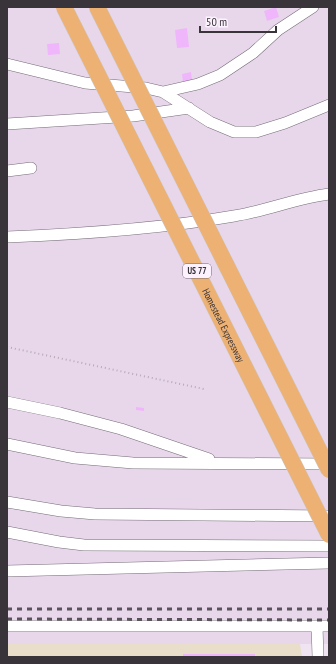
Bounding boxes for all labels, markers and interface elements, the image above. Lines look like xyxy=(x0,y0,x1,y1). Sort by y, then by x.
scale bar xyxy=(200,8,276,34)
text: 50 m xyxy=(206,14,227,29)
road number: US 77 xyxy=(183,264,211,278)
street label: Homestead Expressway xyxy=(199,286,247,365)

